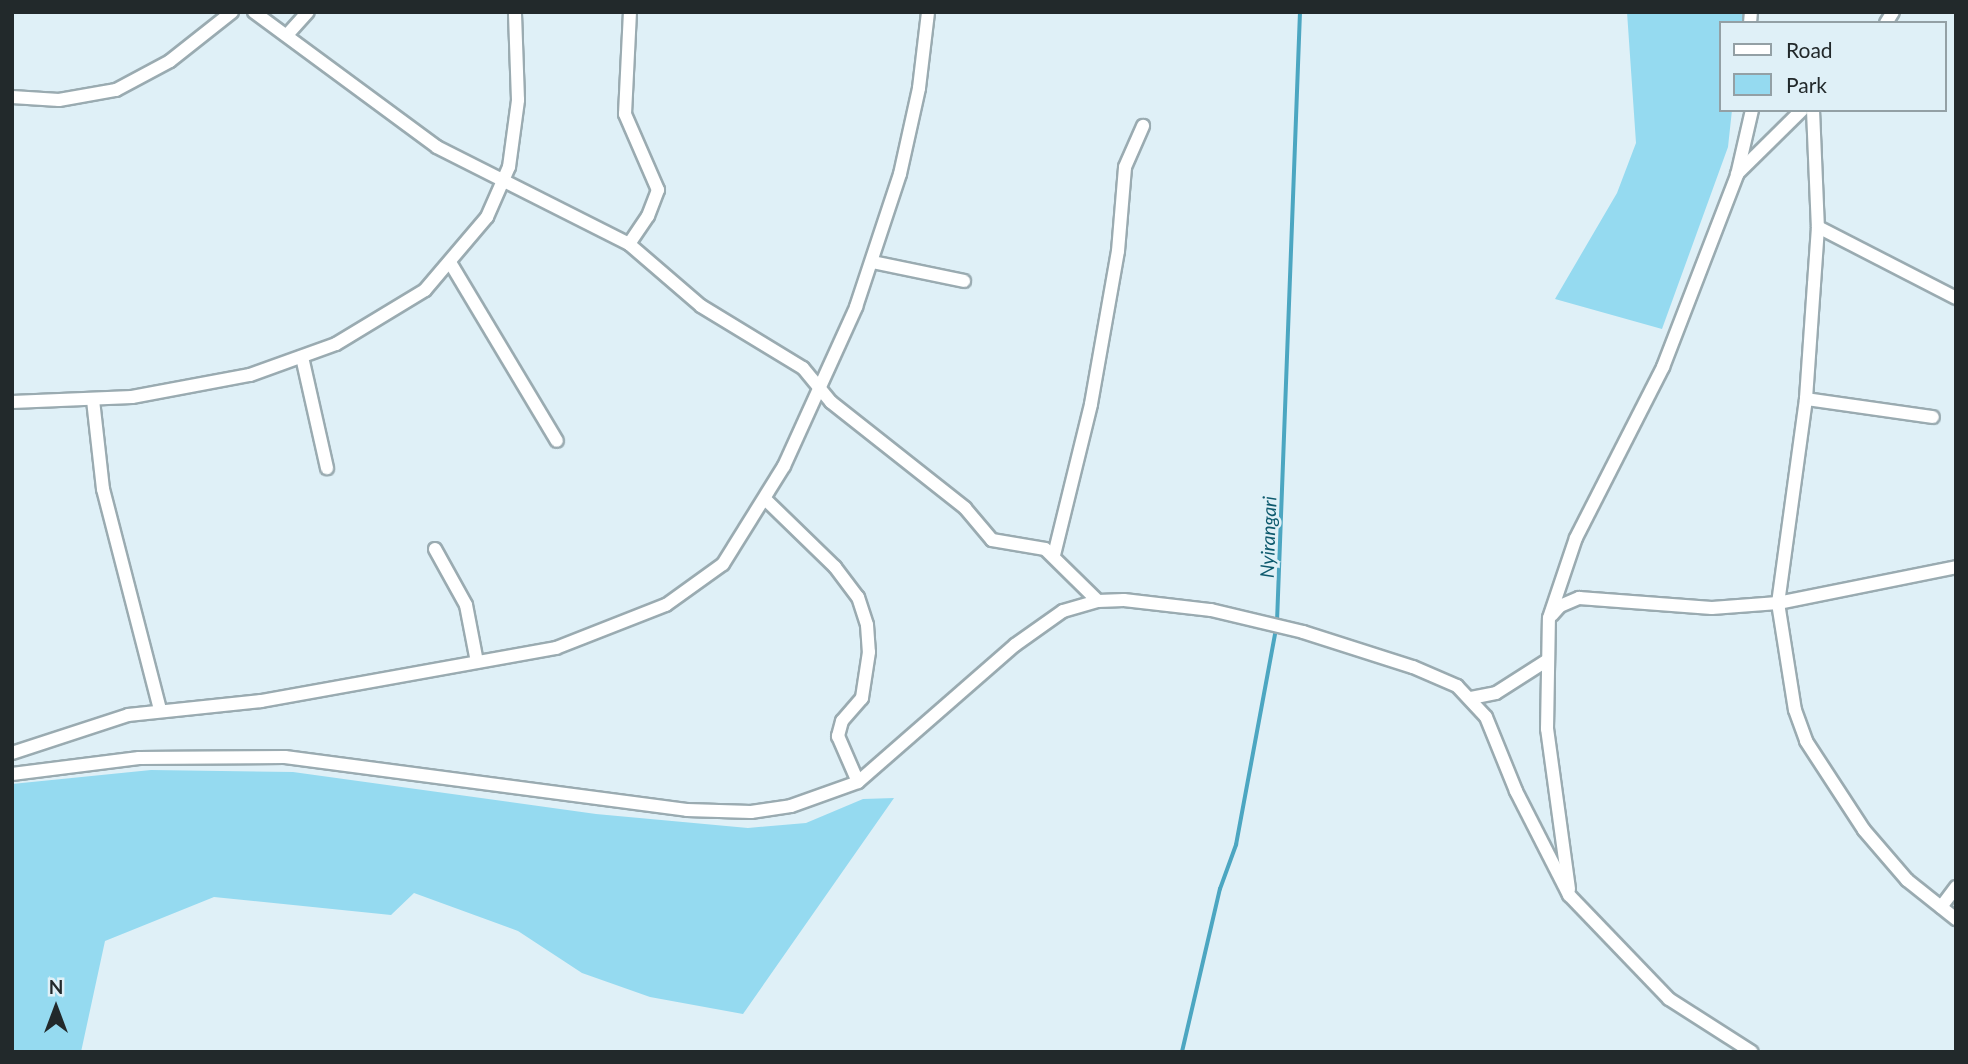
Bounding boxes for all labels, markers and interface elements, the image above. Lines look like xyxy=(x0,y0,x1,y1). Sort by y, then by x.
legend xyxy=(1720,21,1947,112)
text: Road xyxy=(1786,37,1833,62)
text: Park xyxy=(1786,72,1827,97)
water label: Nyirangari xyxy=(1255,496,1281,578)
north arrow xyxy=(21,973,91,1043)
text: N xyxy=(49,975,63,998)

